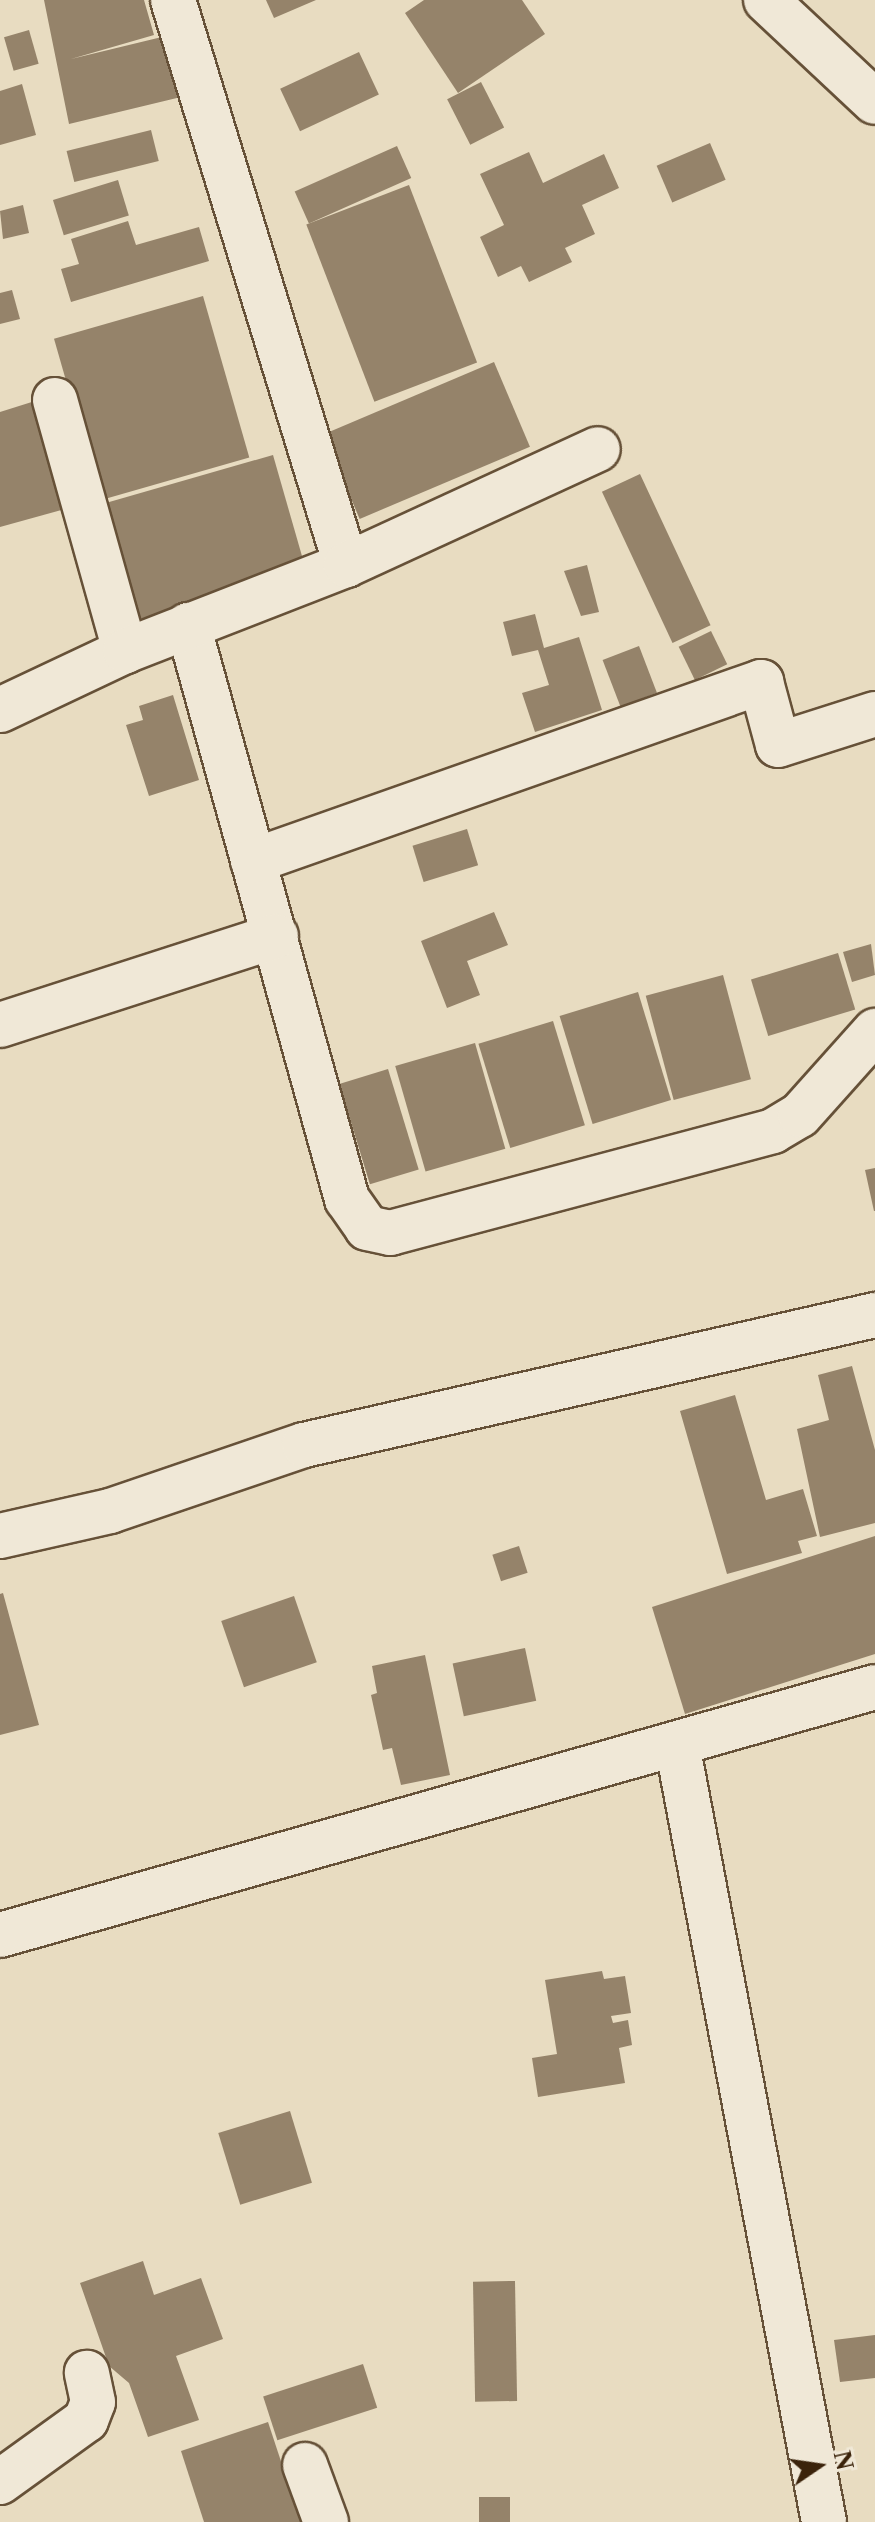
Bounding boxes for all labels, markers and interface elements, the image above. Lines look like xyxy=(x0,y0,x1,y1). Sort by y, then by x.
north arrow xyxy=(779,2426,859,2506)
text: N xyxy=(828,2448,858,2473)

